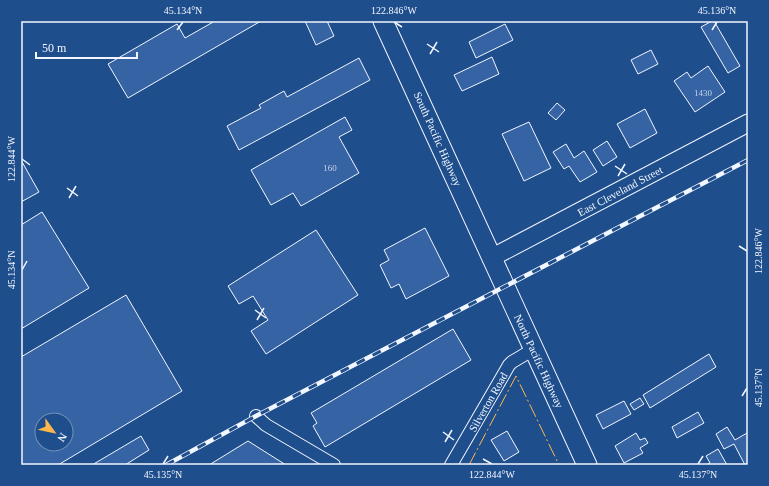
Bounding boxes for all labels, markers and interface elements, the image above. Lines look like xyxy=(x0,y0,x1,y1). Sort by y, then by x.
text: 45.134°N xyxy=(164,5,202,16)
text: 122.846°W xyxy=(371,5,418,16)
text: 45.136°N xyxy=(698,5,736,16)
scale bar xyxy=(36,34,137,60)
text: 50 m xyxy=(42,41,67,55)
house number: 1430 xyxy=(694,88,713,98)
street label: South Pacific Highway xyxy=(412,90,464,189)
text: 122.844°W xyxy=(6,135,17,182)
house number: 160 xyxy=(323,163,337,173)
street label: East Cleveland Street xyxy=(575,163,665,219)
text: 122.846°W xyxy=(753,227,764,274)
text: 45.134°N xyxy=(6,251,17,289)
street label: North Pacific Highway xyxy=(512,312,566,410)
text: 45.137°N xyxy=(753,369,764,407)
street label: Silverton Road xyxy=(466,370,510,434)
north arrow xyxy=(34,412,74,452)
text: N xyxy=(55,431,70,444)
text: 45.135°N xyxy=(144,469,182,480)
text: 122.844°W xyxy=(469,469,516,480)
text: 45.137°N xyxy=(679,469,717,480)

